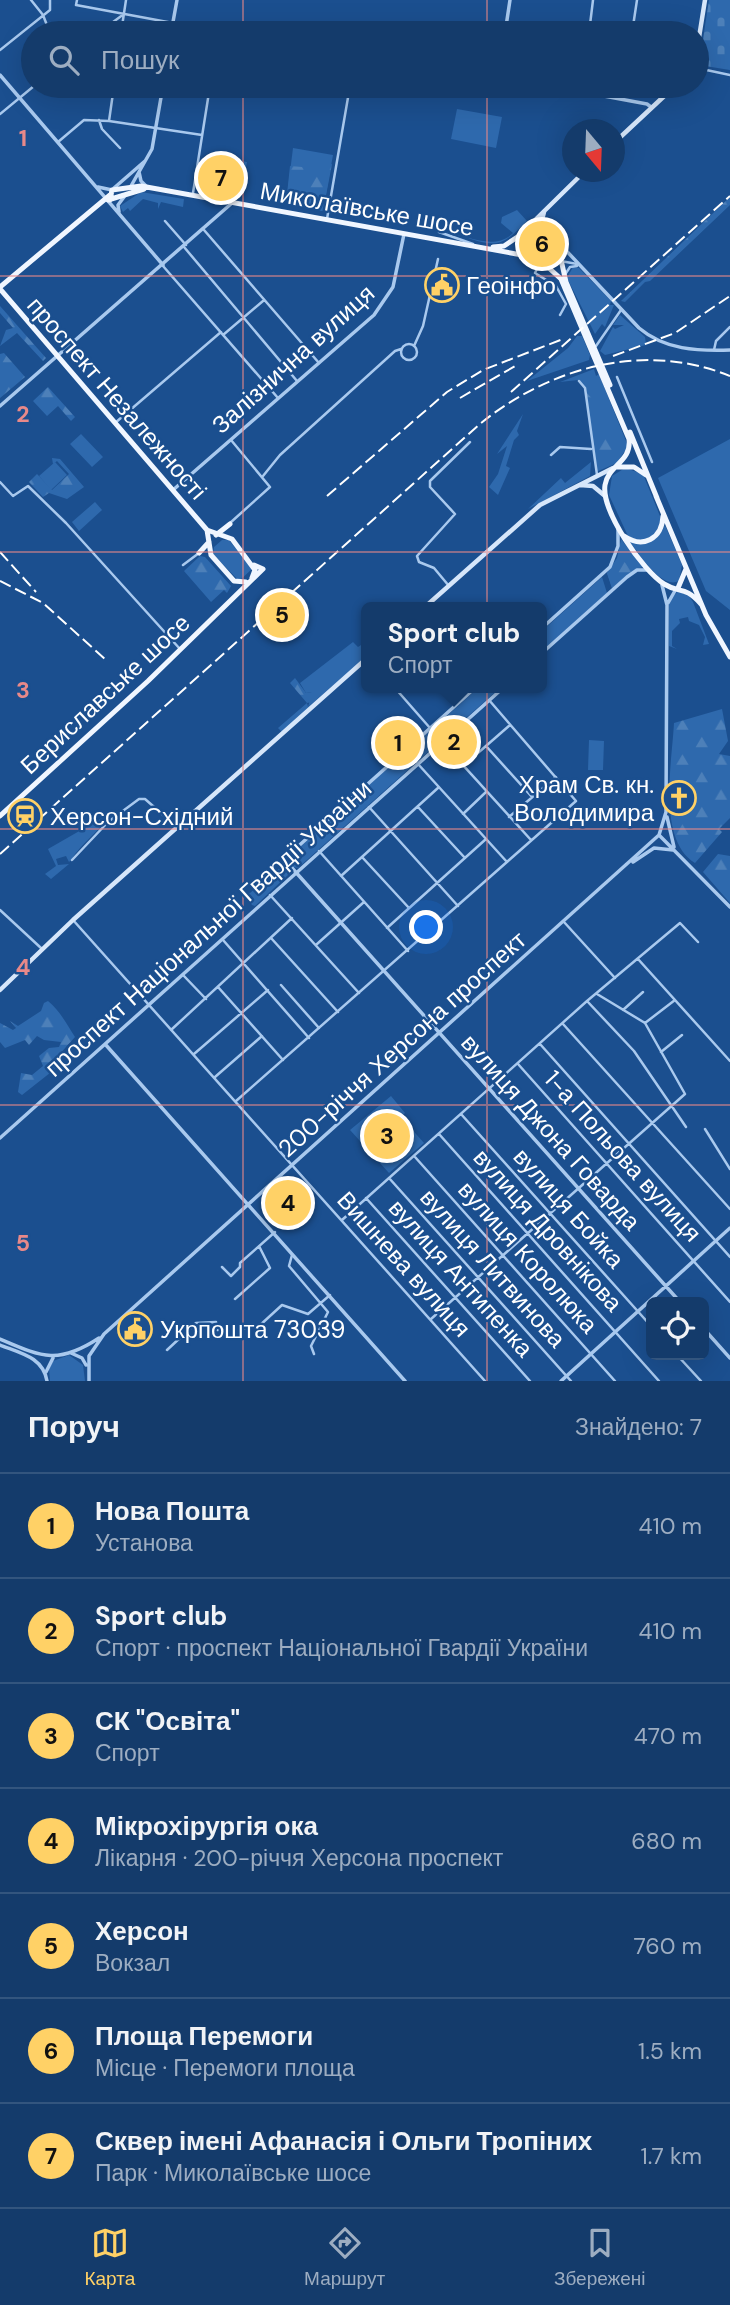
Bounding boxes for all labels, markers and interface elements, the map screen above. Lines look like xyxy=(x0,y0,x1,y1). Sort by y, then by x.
search box xyxy=(21,21,709,98)
icon: search xyxy=(45,41,83,79)
text: Пошук xyxy=(101,43,179,77)
north arrow xyxy=(562,119,625,182)
text: 1 xyxy=(19,123,27,153)
pin: 7 xyxy=(198,152,244,204)
street label: Миколаївське шосе xyxy=(258,175,476,243)
pin: 6 xyxy=(519,218,565,270)
public building icon: Геоінфо xyxy=(423,266,461,304)
place label: Геоінфо xyxy=(466,270,556,301)
street label: Залізнична вулиця xyxy=(205,278,381,440)
street label: проспект Незалежності xyxy=(20,290,214,506)
text: 2 xyxy=(16,399,30,429)
pin: 5 xyxy=(259,589,305,641)
popup xyxy=(361,602,547,693)
street label: Бериславське шосе xyxy=(14,607,196,781)
text: Sport club xyxy=(388,616,520,650)
text: Спорт xyxy=(388,650,453,680)
text: 3 xyxy=(16,675,30,705)
pin: 2 xyxy=(431,716,477,768)
pin: 1 xyxy=(375,717,421,769)
place label: Храм Св. кн. Володимира xyxy=(514,769,655,828)
street label: проспект Національної Гвардії України xyxy=(38,773,378,1083)
church icon: Храм Св. кн. Володимира xyxy=(660,779,698,817)
station icon: Херсон-Східний xyxy=(6,797,44,835)
place label: Херсон-Східний xyxy=(50,801,233,832)
your location xyxy=(409,910,443,944)
street label: 200-річчя Херсона проспект xyxy=(271,924,533,1164)
text: 4 xyxy=(16,952,31,982)
street label: вулиця Джона Говарда xyxy=(455,1027,648,1237)
street label: 1-а Польова вулиця xyxy=(538,1064,708,1248)
pin: 3 xyxy=(364,1110,410,1162)
street label: вулиця Бойка xyxy=(507,1141,632,1275)
street label: вулиця Дровнікова xyxy=(467,1142,630,1318)
street label: вулиця Королюка xyxy=(452,1175,605,1340)
pin: 4 xyxy=(265,1177,311,1229)
street label: вулиця Литвинова xyxy=(414,1182,573,1354)
street label: Вишнева вулиця xyxy=(330,1185,478,1343)
street label: вулиця Антипенка xyxy=(382,1193,540,1364)
text: 5 xyxy=(16,1228,30,1258)
map controls xyxy=(646,1297,709,1360)
button: locate xyxy=(646,1297,709,1360)
public building icon: Укрпошта 73039 xyxy=(116,1310,154,1348)
place label: Укрпошта 73039 xyxy=(160,1314,345,1345)
text: Поруч xyxy=(28,1407,120,1446)
text: Знайдено: 7 xyxy=(575,1412,702,1442)
text: Нова Пошта xyxy=(95,1494,249,1528)
text: 1 xyxy=(47,1511,55,1541)
text: 410 m xyxy=(639,1511,702,1541)
text: Установа xyxy=(95,1528,193,1558)
text: Sport club xyxy=(95,1599,227,1633)
text: 2 xyxy=(44,1616,58,1646)
text: 410 m xyxy=(639,1616,702,1646)
text: Спорт · проспект Національної Гвардії України xyxy=(95,1633,588,1663)
text: СК "Освіта" xyxy=(95,1704,240,1738)
text: 3 xyxy=(44,1721,58,1751)
text: 470 m xyxy=(634,1721,702,1751)
text: Спорт xyxy=(95,1738,160,1768)
text: Мікрохірургія ока xyxy=(95,1809,318,1843)
text: 4 xyxy=(44,1826,58,1856)
text: 680 m xyxy=(631,1826,702,1856)
text: Лікарня · 200-річчя Херсона проспект xyxy=(95,1843,503,1873)
text: Херсон xyxy=(95,1914,189,1948)
text: 5 xyxy=(44,1931,58,1961)
text: 760 m xyxy=(634,1931,702,1961)
text: Вокзал xyxy=(95,1948,170,1978)
text: Площа Перемоги xyxy=(95,2019,313,2053)
text: 6 xyxy=(44,2036,58,2066)
text: 1.5 km xyxy=(638,2036,702,2066)
text: Місце · Перемоги площа xyxy=(95,2053,355,2083)
text: Сквер імені Афанасія і Ольги Тропіних xyxy=(95,2124,592,2158)
text: 7 xyxy=(45,2141,57,2171)
text: 1.7 km xyxy=(640,2141,702,2171)
text: Парк · Миколаївське шосе xyxy=(95,2158,371,2188)
tab: Карта xyxy=(84,2224,135,2291)
tab: Маршрут xyxy=(304,2224,385,2291)
tab: Збережені xyxy=(554,2224,646,2291)

